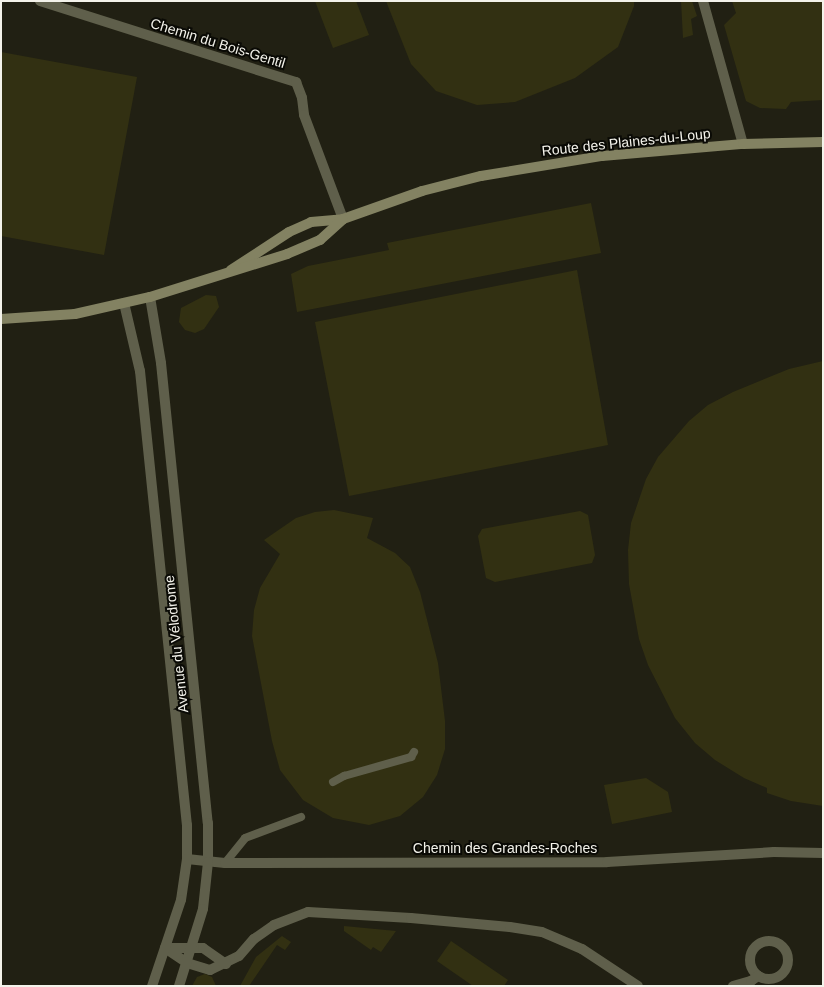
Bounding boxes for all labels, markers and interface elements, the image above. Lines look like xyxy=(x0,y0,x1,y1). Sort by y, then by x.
street label: Chemin du Bois-Gentil xyxy=(149,14,287,72)
street label: Route des Plaines-du-Loup xyxy=(541,125,711,159)
street label: Avenue du Vélodrome xyxy=(160,574,192,714)
street label: Chemin des Grandes-Roches xyxy=(413,840,597,856)

